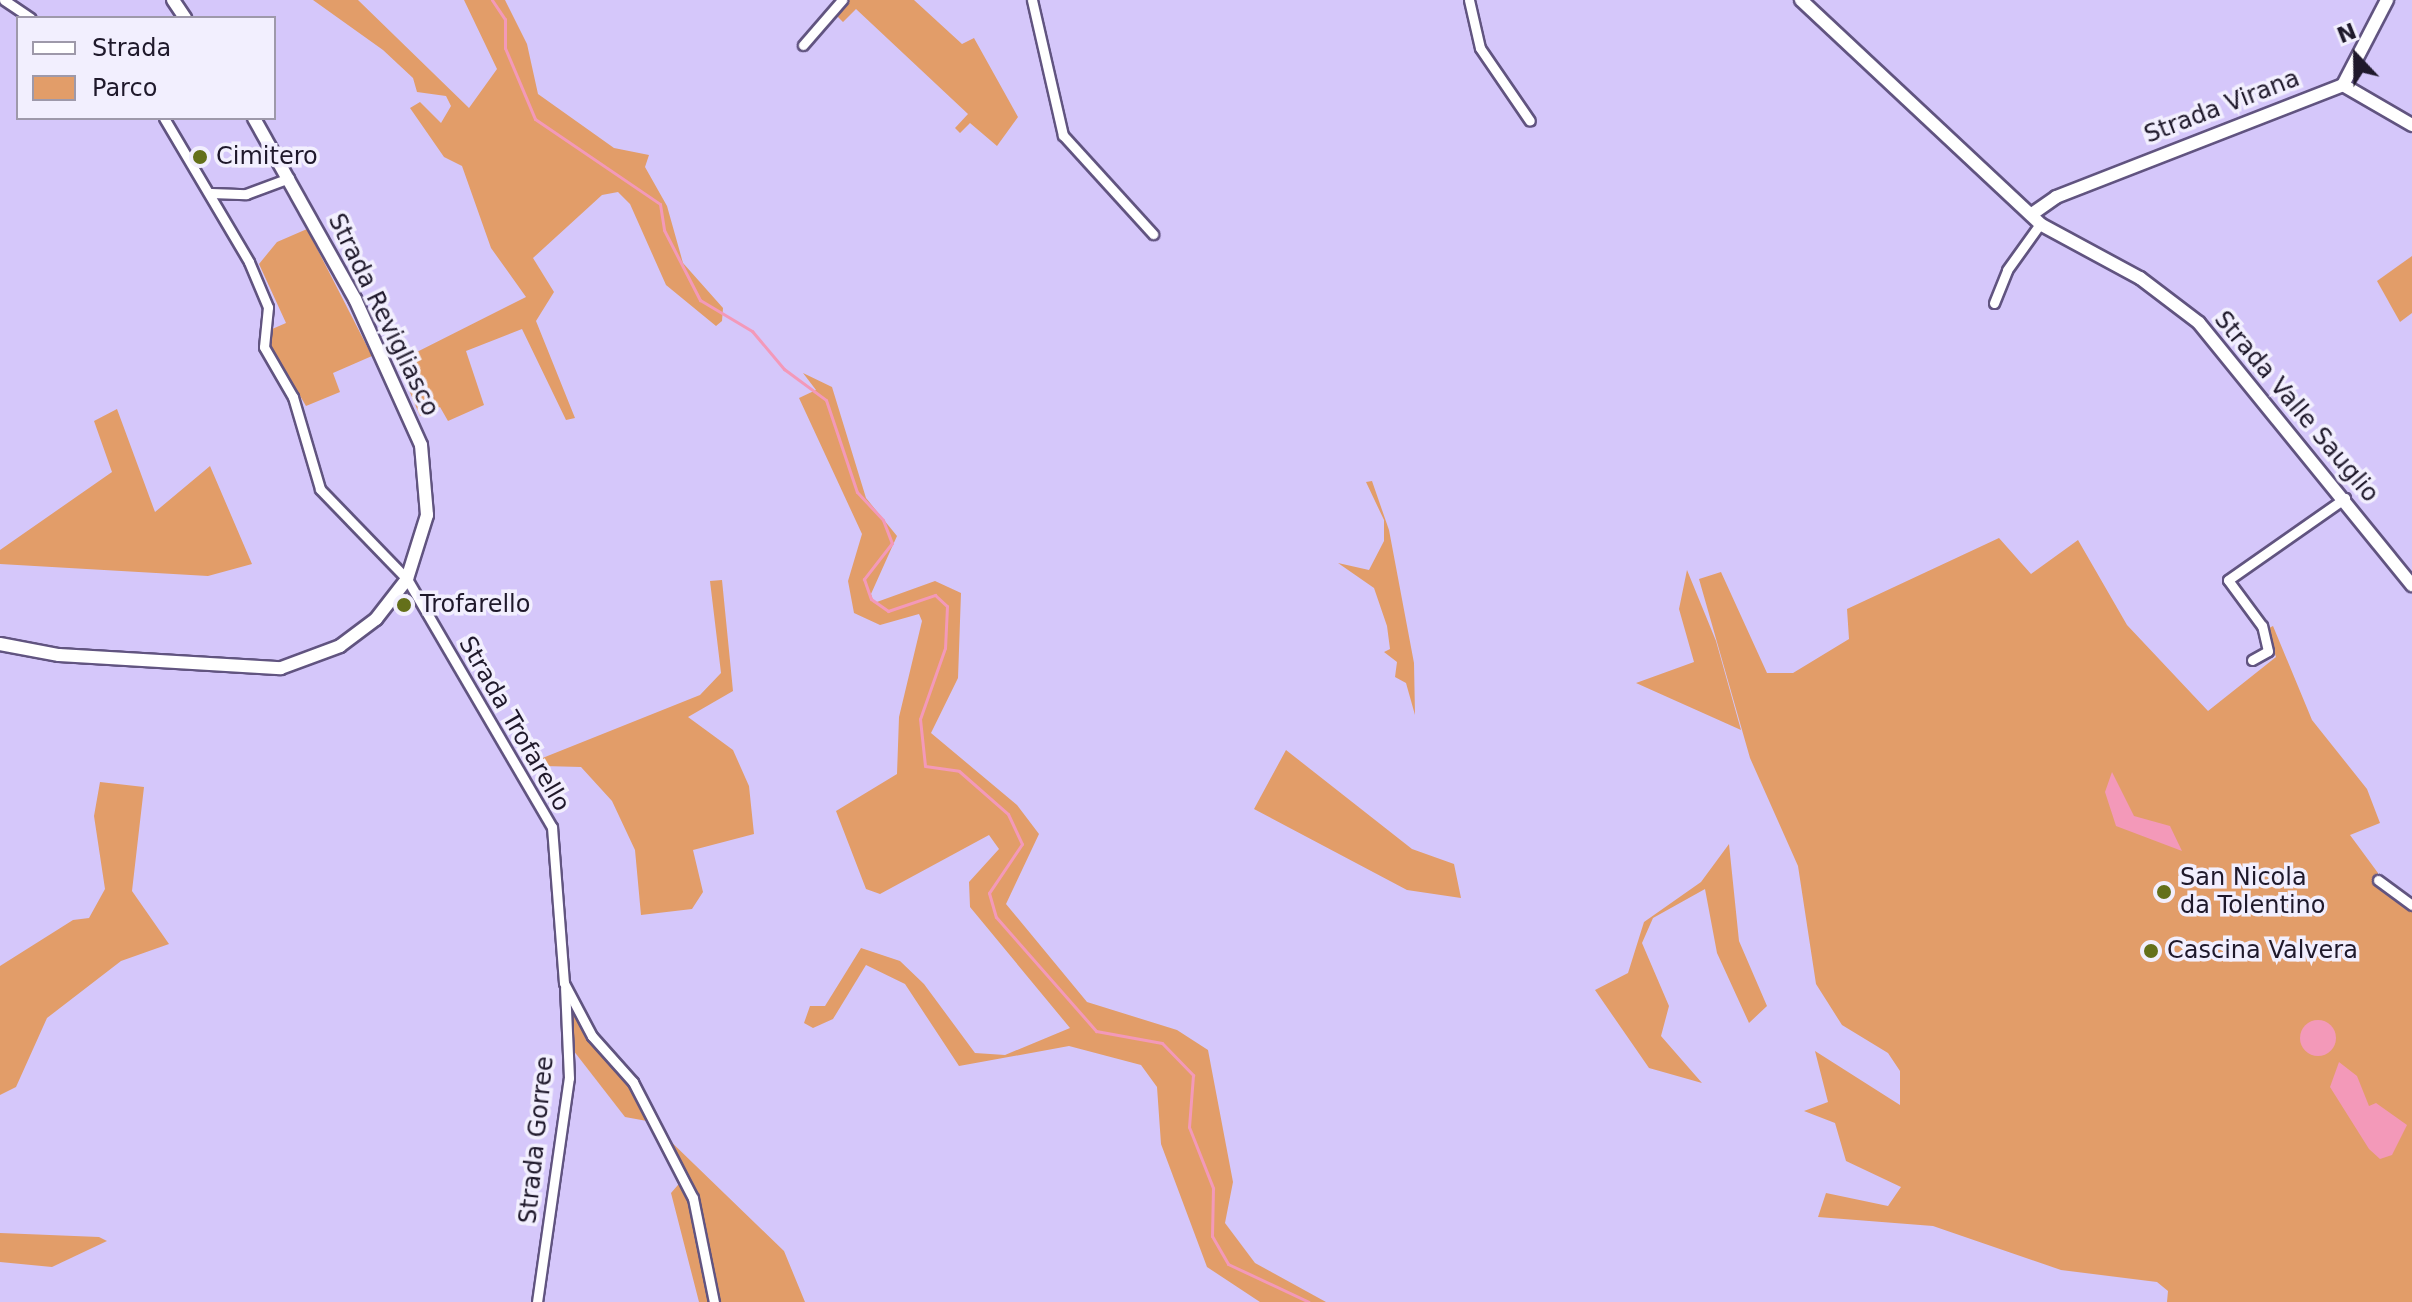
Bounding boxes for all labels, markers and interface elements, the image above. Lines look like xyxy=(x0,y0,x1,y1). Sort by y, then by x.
legend xyxy=(16,16,276,120)
north arrow xyxy=(2316,16,2396,96)
text: N xyxy=(2334,18,2360,48)
text: Strada xyxy=(92,34,171,62)
street label: Strada Virana xyxy=(2140,64,2304,150)
text: Parco xyxy=(92,74,157,102)
place label: Cimitero xyxy=(216,143,318,171)
marker: Cimitero xyxy=(191,148,209,166)
street label: Strada Revigliasco xyxy=(321,209,445,421)
street label: Strada Valle Sauglio xyxy=(2208,306,2384,508)
place label: Trofarello xyxy=(420,591,530,619)
marker: Trofarello xyxy=(395,596,413,614)
street label: Strada Trofarello xyxy=(452,631,576,817)
place label: San Nicola da Tolentino xyxy=(2180,864,2325,920)
marker: San Nicola da Tolentino xyxy=(2155,883,2173,901)
place label: Cascina Valvera xyxy=(2167,937,2358,965)
marker: Cascina Valvera xyxy=(2142,942,2160,960)
street label: Strada Gorree xyxy=(514,1055,560,1225)

